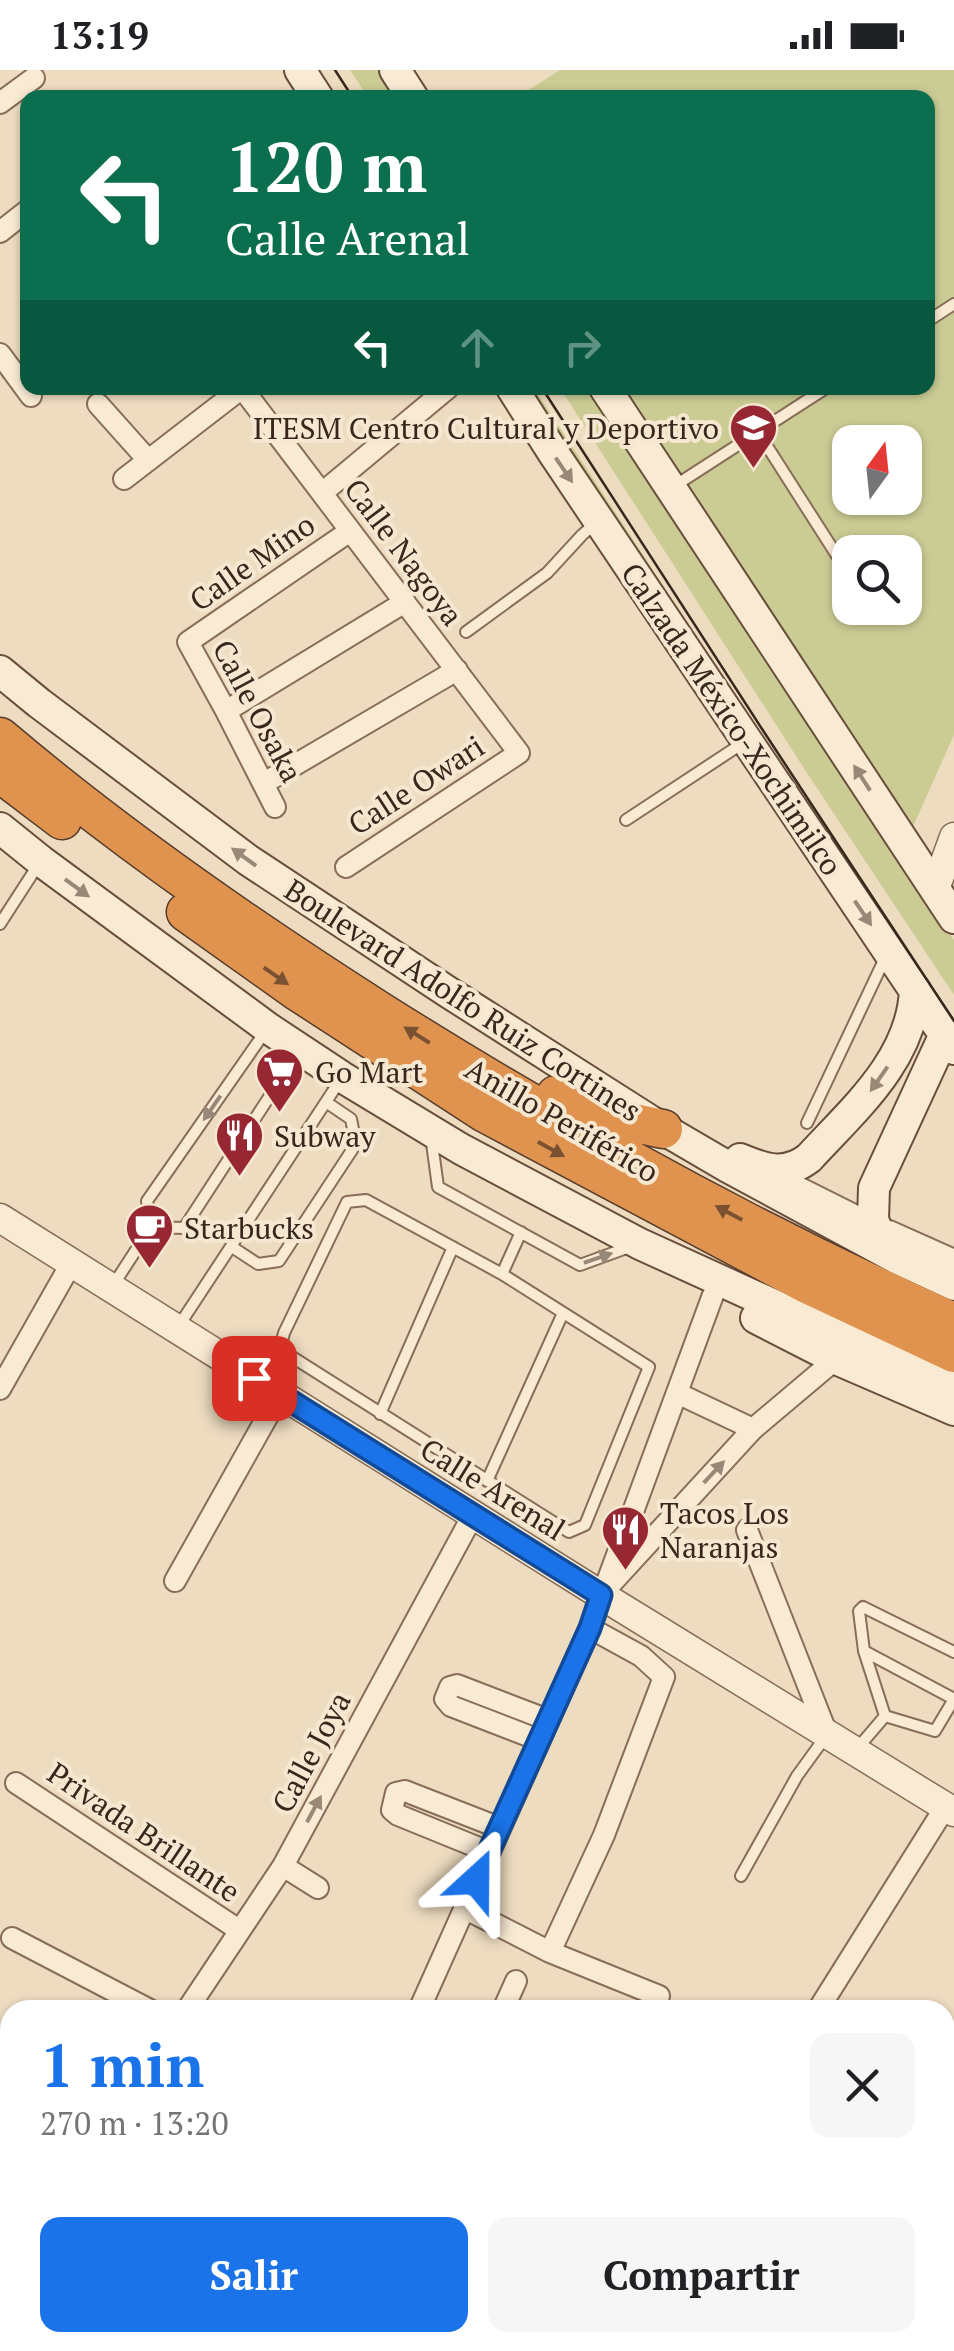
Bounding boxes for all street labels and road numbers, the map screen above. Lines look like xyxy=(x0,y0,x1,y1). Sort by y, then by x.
street label: Calle Nagoya xyxy=(336,470,472,634)
street label: Calle Mino xyxy=(181,504,323,620)
street label: Calzada México-Xochimilco xyxy=(612,555,852,883)
street label: Calle Osaka xyxy=(204,633,312,789)
street label: Calle Owari xyxy=(340,726,492,844)
street label: Boulevard Adolfo Ruiz Cortines xyxy=(277,870,649,1130)
street label: Anillo Periférico xyxy=(458,1048,666,1192)
street label: Calle Arenal xyxy=(413,1429,573,1549)
street label: Calle Joya xyxy=(262,1685,360,1819)
street label: Privada Brillante xyxy=(40,1753,248,1911)

